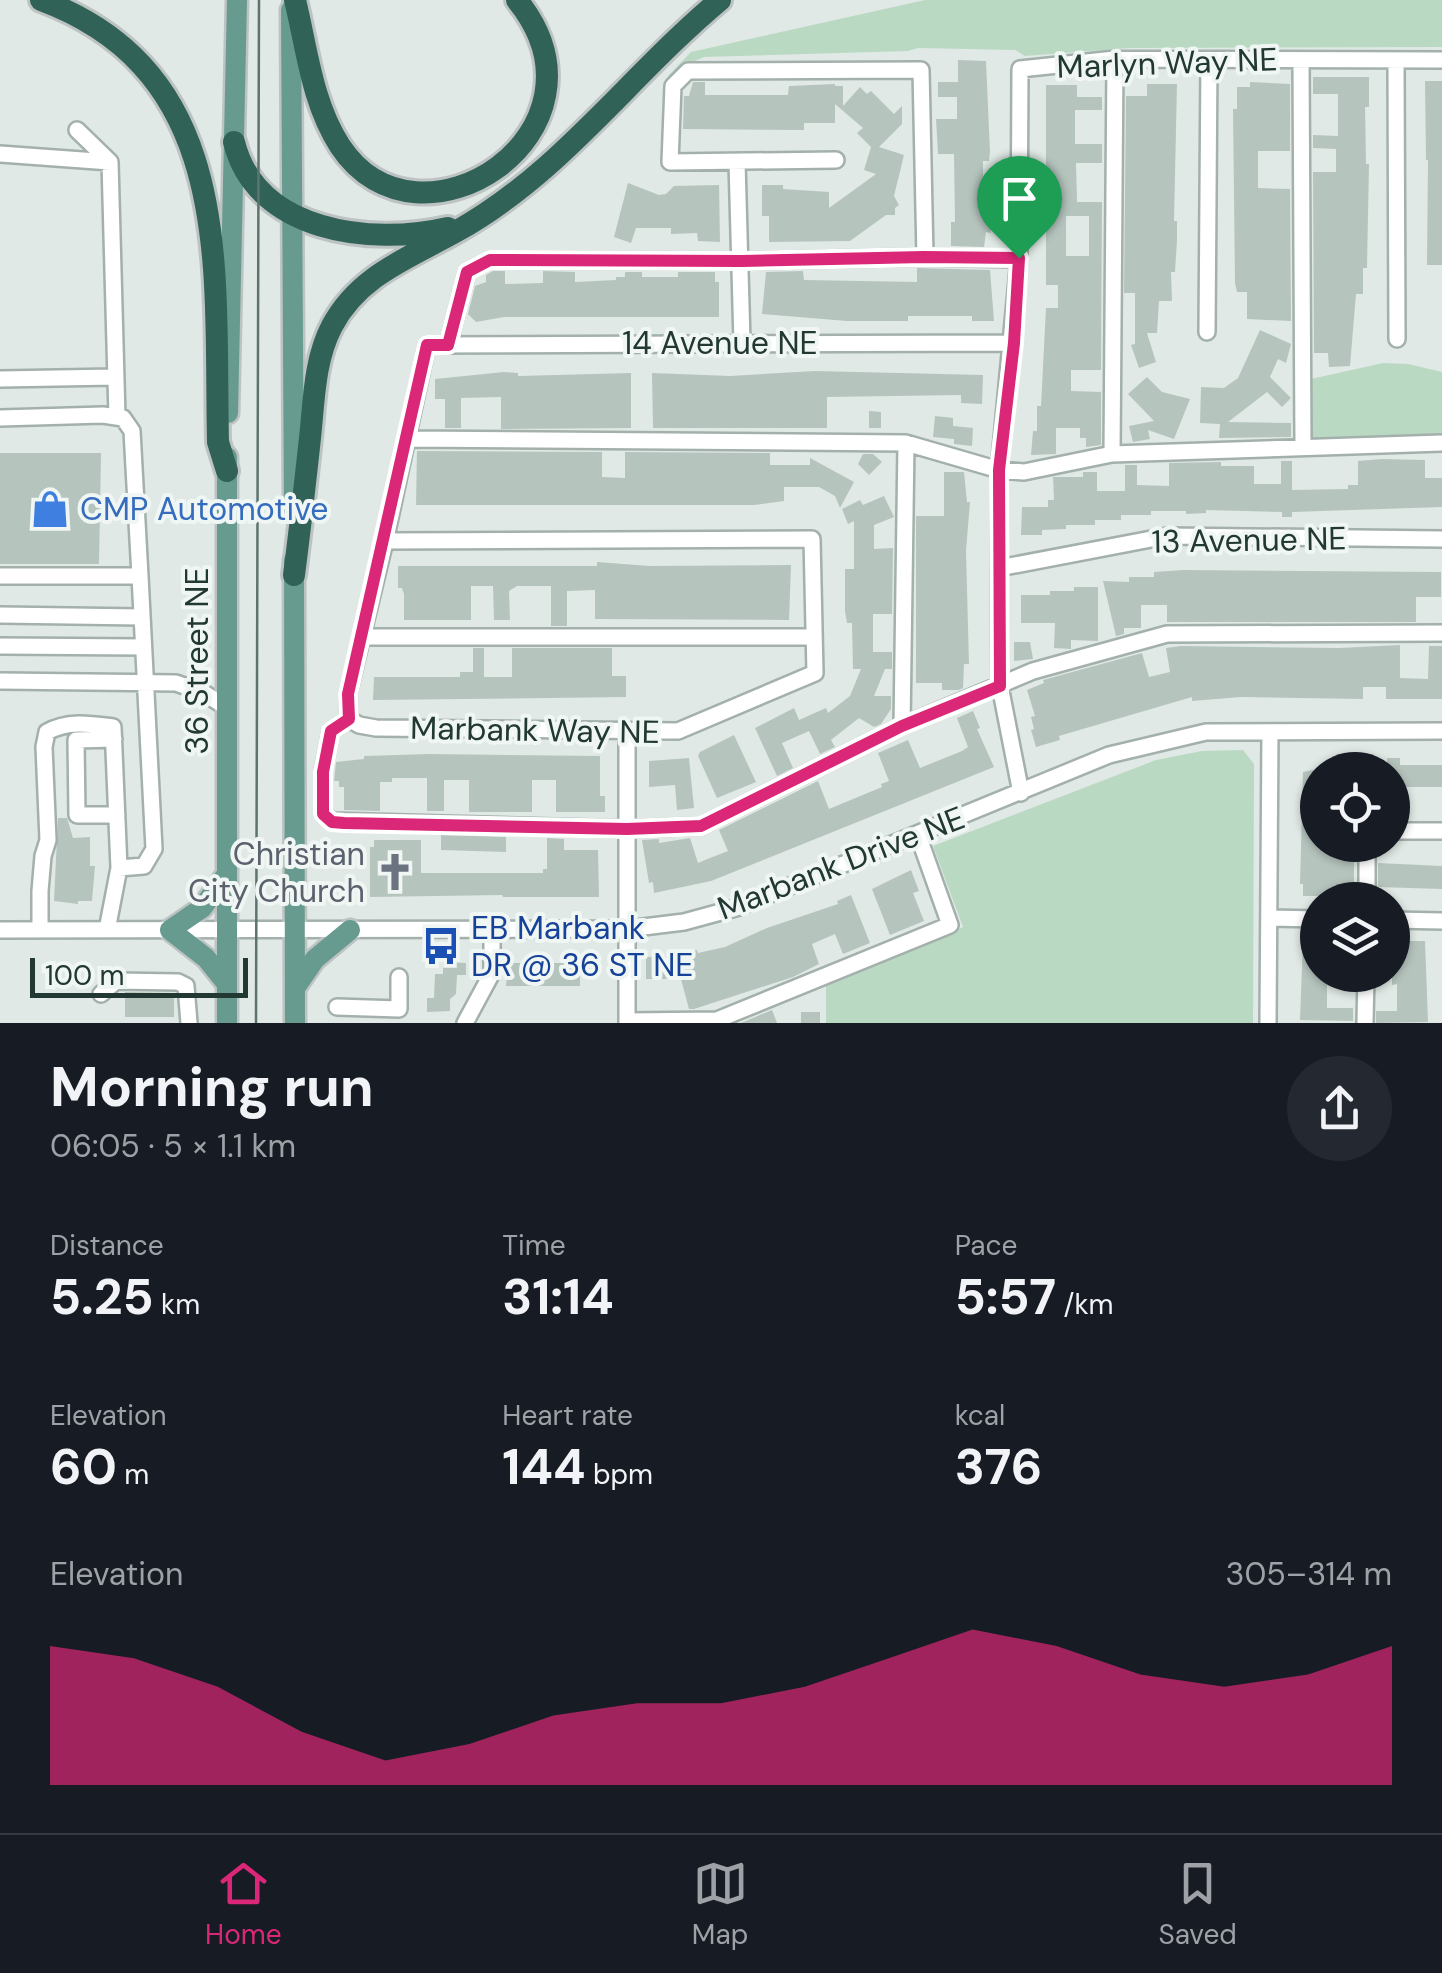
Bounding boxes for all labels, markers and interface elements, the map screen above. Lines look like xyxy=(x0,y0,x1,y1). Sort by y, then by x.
street label: Marlyn Way NE xyxy=(1056,38,1278,88)
pin xyxy=(977,156,1062,259)
icon: arrive xyxy=(992,171,1047,226)
street label: 14 Avenue NE xyxy=(622,322,818,364)
shop icon: CMP Automotive xyxy=(29,488,71,530)
place label: CMP Automotive xyxy=(80,488,329,530)
street label: 13 Avenue NE xyxy=(1151,517,1347,563)
street label: 36 Street NE xyxy=(176,568,218,754)
street label: Marbank Way NE xyxy=(410,707,660,753)
map controls xyxy=(1300,752,1410,992)
button: locate xyxy=(1300,752,1410,862)
street label: Marbank Drive NE xyxy=(712,797,970,929)
place label: Christian City Church xyxy=(188,833,365,912)
church icon: Christian City Church xyxy=(374,851,416,893)
button: layers xyxy=(1300,882,1410,992)
place label: EB Marbank DR @ 36 ST NE xyxy=(471,907,693,986)
bus stop icon: EB Marbank DR @ 36 ST NE xyxy=(420,925,462,967)
scale bar xyxy=(30,953,248,998)
text: 100 m xyxy=(45,957,124,994)
text: Morning run xyxy=(50,1051,374,1123)
button: share xyxy=(1287,1056,1392,1161)
text: 06:05 · 5 × 1.1 km xyxy=(50,1125,296,1167)
text: Distance xyxy=(50,1227,164,1264)
text: Time xyxy=(502,1227,566,1264)
text: Pace xyxy=(955,1227,1017,1264)
text: 5.25 xyxy=(50,1264,154,1330)
text: 31:14 xyxy=(502,1264,614,1330)
text: 5:57 xyxy=(955,1264,1056,1330)
text: km xyxy=(154,1286,200,1323)
text: /km xyxy=(1056,1286,1114,1323)
text: Elevation xyxy=(50,1397,167,1434)
text: Heart rate xyxy=(502,1397,633,1434)
text: kcal xyxy=(955,1397,1005,1434)
text: 60 xyxy=(50,1434,117,1500)
text: 144 xyxy=(502,1434,586,1500)
text: 376 xyxy=(955,1434,1042,1500)
text: m xyxy=(117,1456,149,1493)
text: bpm xyxy=(586,1456,653,1493)
text: Elevation xyxy=(50,1553,183,1595)
text: 305–314 m xyxy=(1225,1553,1392,1595)
tab: Home xyxy=(205,1856,282,1953)
tab: Map xyxy=(692,1856,748,1953)
tab: Saved xyxy=(1158,1856,1237,1953)

